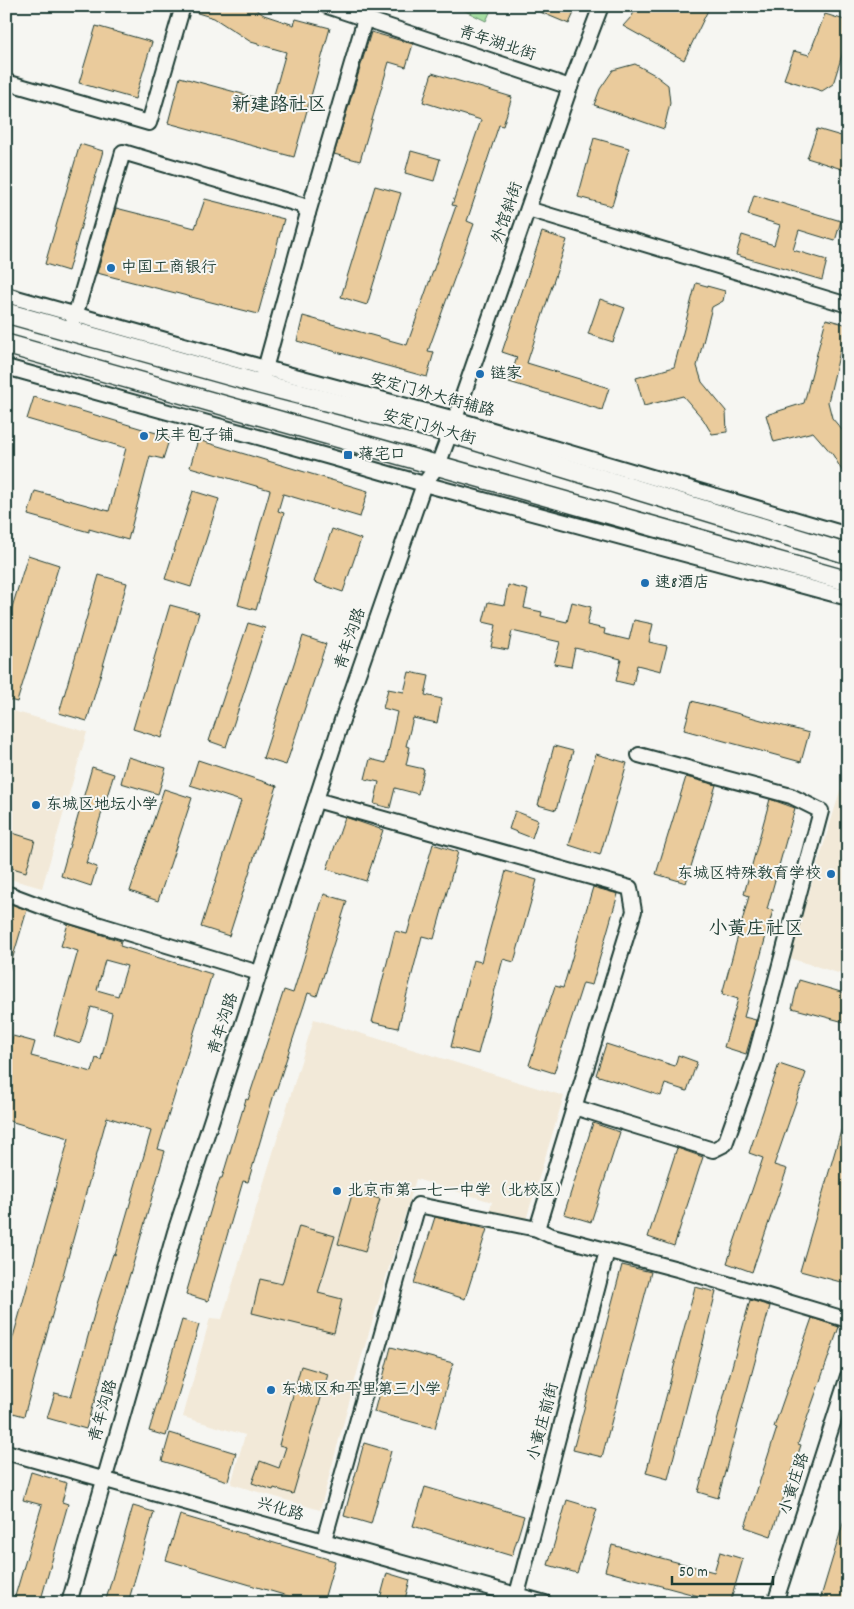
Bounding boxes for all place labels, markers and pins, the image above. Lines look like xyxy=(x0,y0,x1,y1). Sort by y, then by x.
place label: 中国工商银行 xyxy=(121,257,217,280)
marker: 中国工商银行 xyxy=(105,262,117,274)
place label: 链家 xyxy=(490,363,522,386)
marker: 链家 xyxy=(474,368,486,380)
place label: 庆丰包子铺 xyxy=(154,425,234,448)
marker: 庆丰包子铺 xyxy=(138,430,150,442)
place label: 蒋宅口 xyxy=(358,444,406,467)
marker: 蒋宅口 xyxy=(342,449,354,461)
place label: 速8酒店 xyxy=(655,572,709,595)
marker: 速8酒店 xyxy=(639,577,651,589)
place label: 东城区地坛小学 xyxy=(46,794,158,817)
marker: 东城区地坛小学 xyxy=(30,799,42,811)
place label: 东城区特殊教育学校 xyxy=(677,863,821,886)
marker: 东城区特殊教育学校 xyxy=(825,868,837,880)
place label: 北京市第一七一中学（北校区） xyxy=(347,1180,571,1203)
marker: 北京市第一七一中学（北校区） xyxy=(331,1185,343,1197)
place label: 东城区和平里第三小学 xyxy=(281,1379,441,1402)
marker: 东城区和平里第三小学 xyxy=(265,1384,277,1396)

